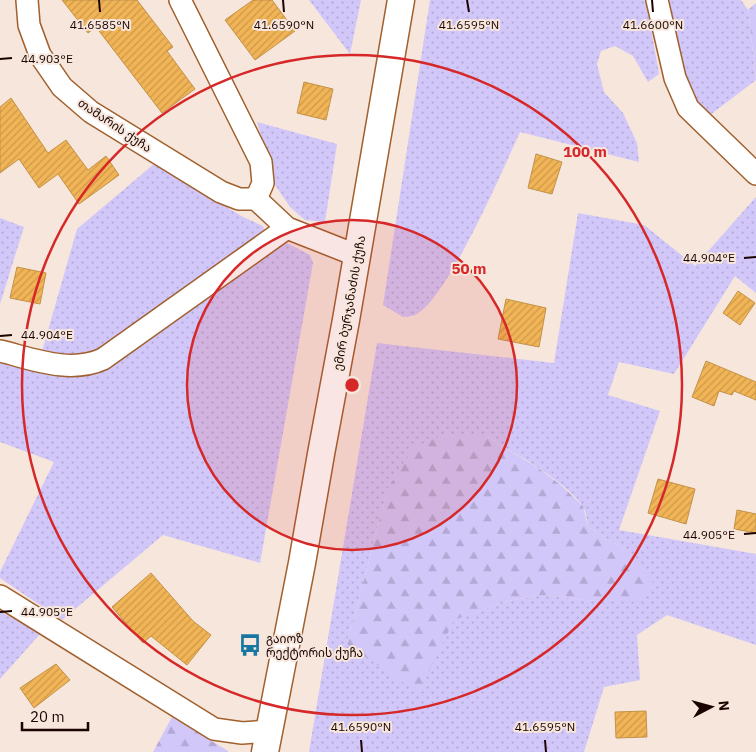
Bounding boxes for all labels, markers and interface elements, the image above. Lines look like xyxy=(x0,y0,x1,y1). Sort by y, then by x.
text: 41.6585°N xyxy=(70,17,130,32)
text: 41.6590°N xyxy=(254,17,314,32)
text: 41.6595°N xyxy=(439,17,499,32)
text: 41.6600°N xyxy=(623,17,683,32)
text: 44.903°E xyxy=(21,51,73,66)
street label: თამარის ქუჩა xyxy=(75,95,155,155)
text: 100 m xyxy=(563,142,607,161)
street label: ემირ ბურჯანაძის ქუჩა xyxy=(330,234,368,372)
text: 44.904°E xyxy=(683,250,735,265)
text: 50 m xyxy=(452,259,486,278)
text: 44.904°E xyxy=(21,327,73,342)
centre of rings xyxy=(343,376,361,394)
text: 44.905°E xyxy=(683,527,735,542)
text: 44.905°E xyxy=(21,604,73,619)
place label: გაიოზ რექტორის ქუჩა xyxy=(266,631,363,660)
bus stop icon: გაიოზ რექტორის ქუჩა xyxy=(237,632,263,658)
north arrow xyxy=(686,682,736,732)
scale bar xyxy=(22,700,89,732)
text: N xyxy=(714,700,733,712)
text: 20 m xyxy=(30,707,65,726)
text: 41.6590°N xyxy=(331,719,391,734)
text: 41.6595°N xyxy=(515,719,575,734)

